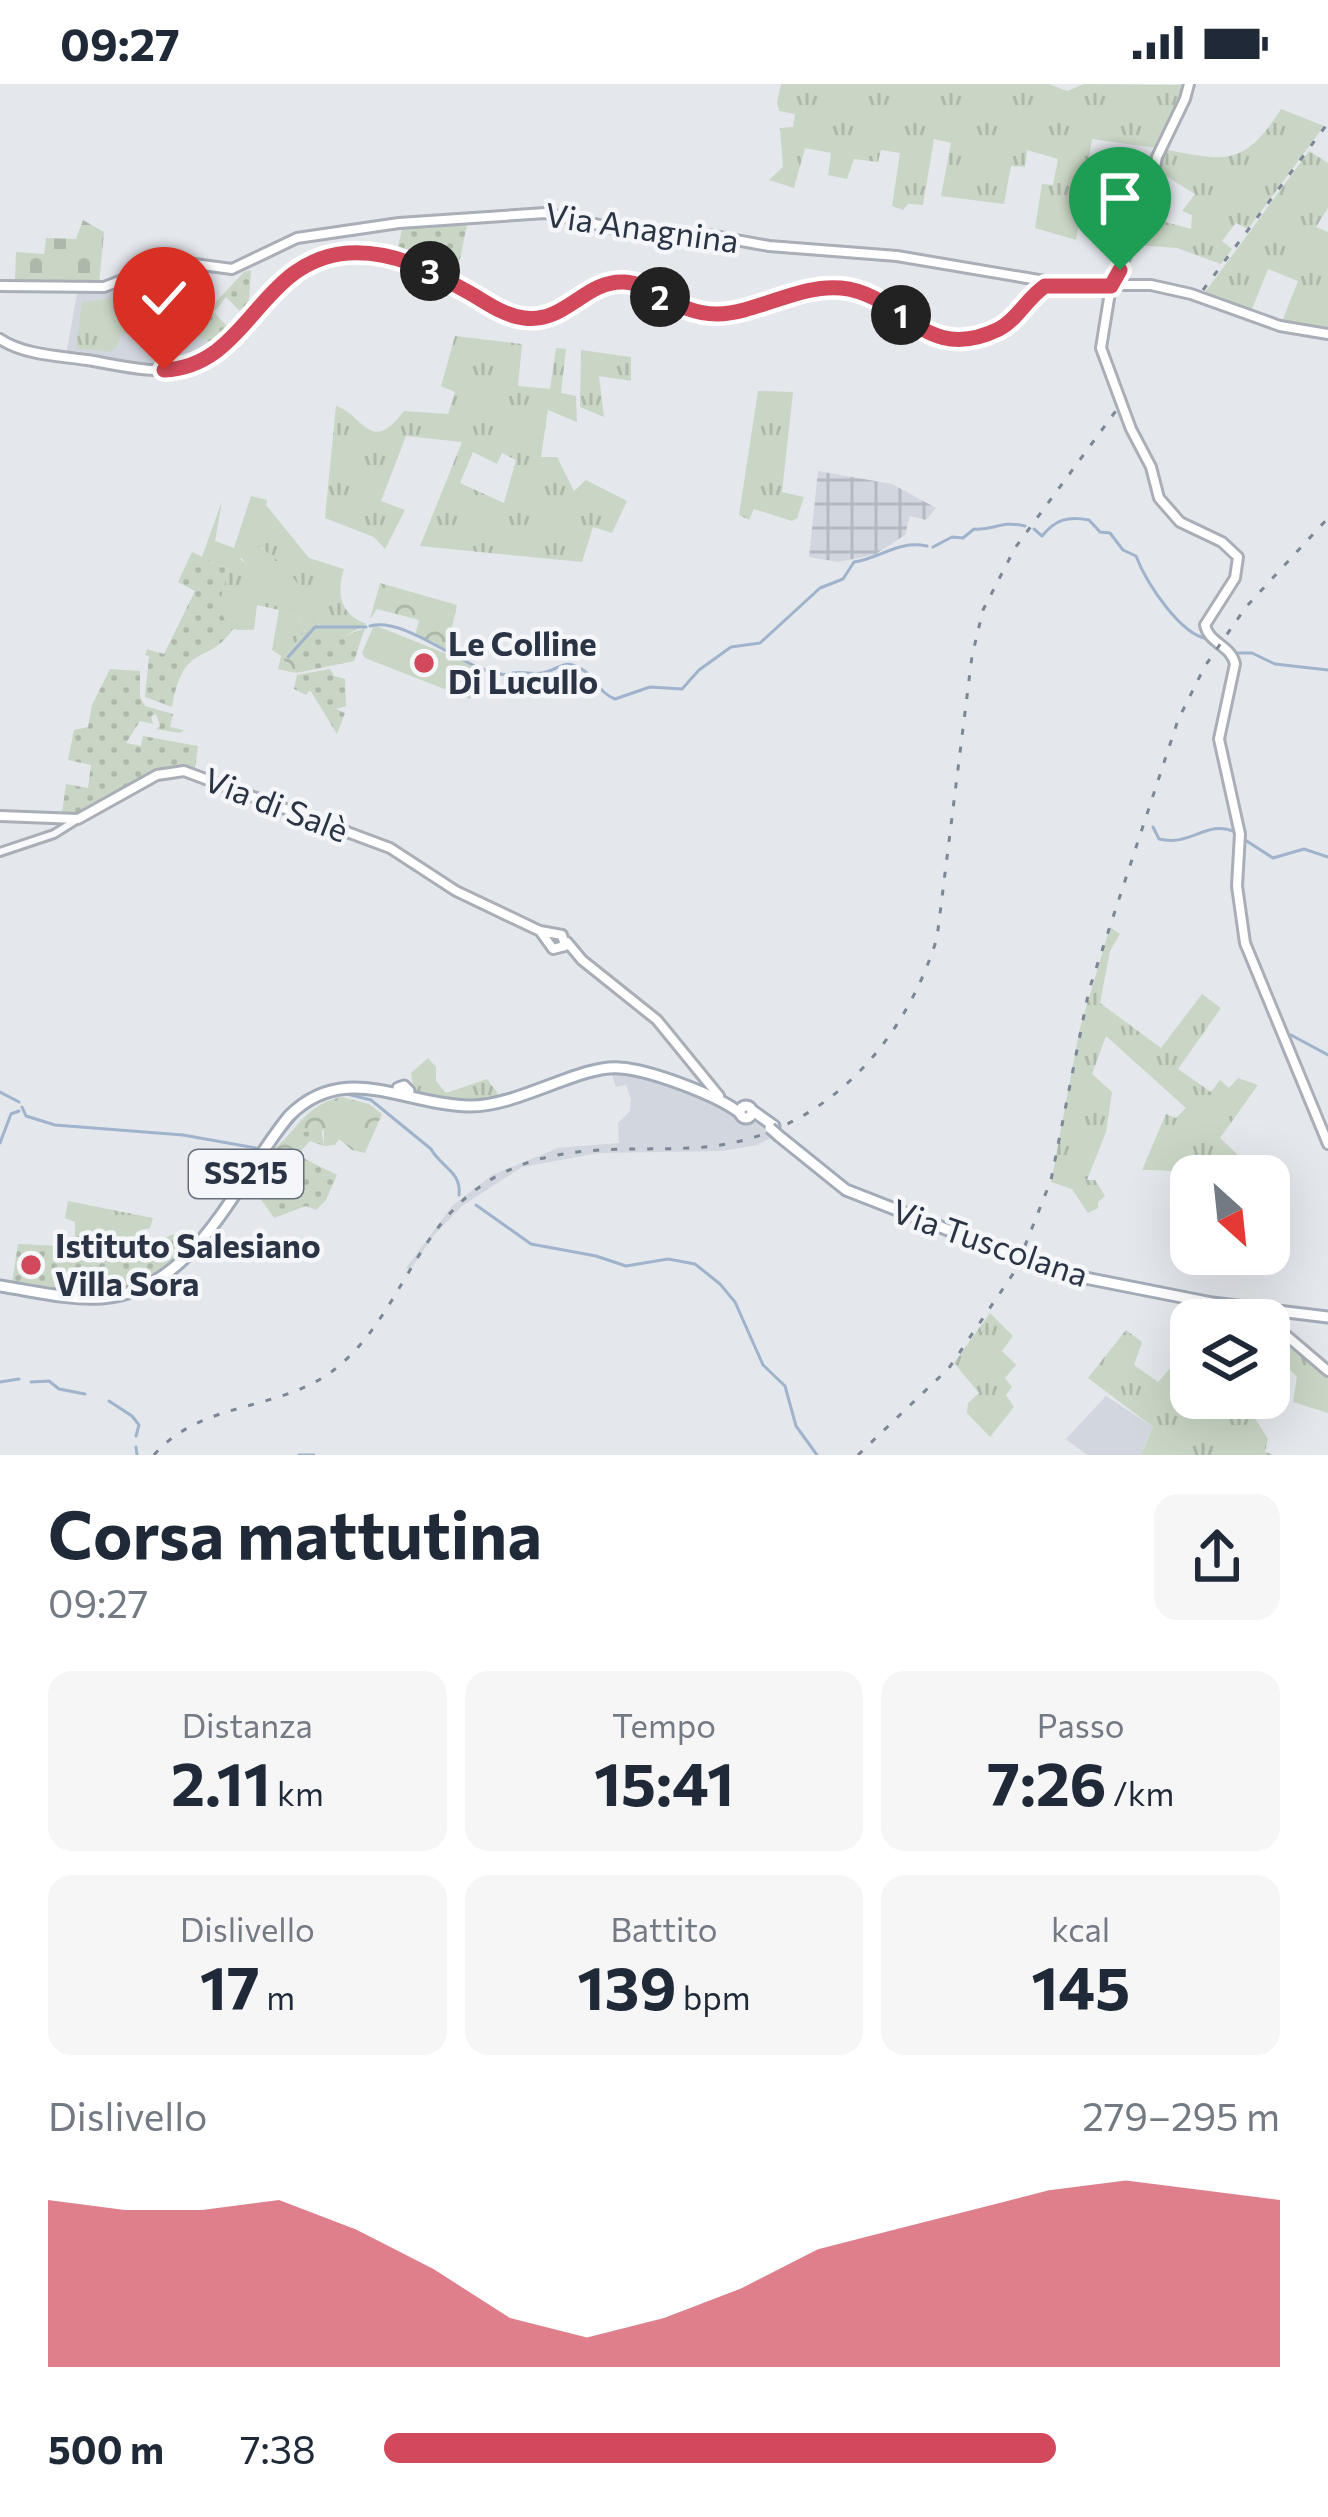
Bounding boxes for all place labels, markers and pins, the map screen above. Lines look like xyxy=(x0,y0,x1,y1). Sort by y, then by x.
pin xyxy=(1069,147,1171,270)
pin: 3 xyxy=(400,241,460,301)
pin xyxy=(113,247,215,370)
pin: 2 xyxy=(630,267,690,327)
pin: 1 xyxy=(871,285,931,345)
place label: Le Colline Di Lucullo xyxy=(448,622,598,701)
marker: Le Colline Di Lucullo xyxy=(411,650,437,676)
place label: Istituto Salesiano Villa Sora xyxy=(55,1224,321,1303)
marker: Istituto Salesiano Villa Sora xyxy=(18,1252,44,1278)

